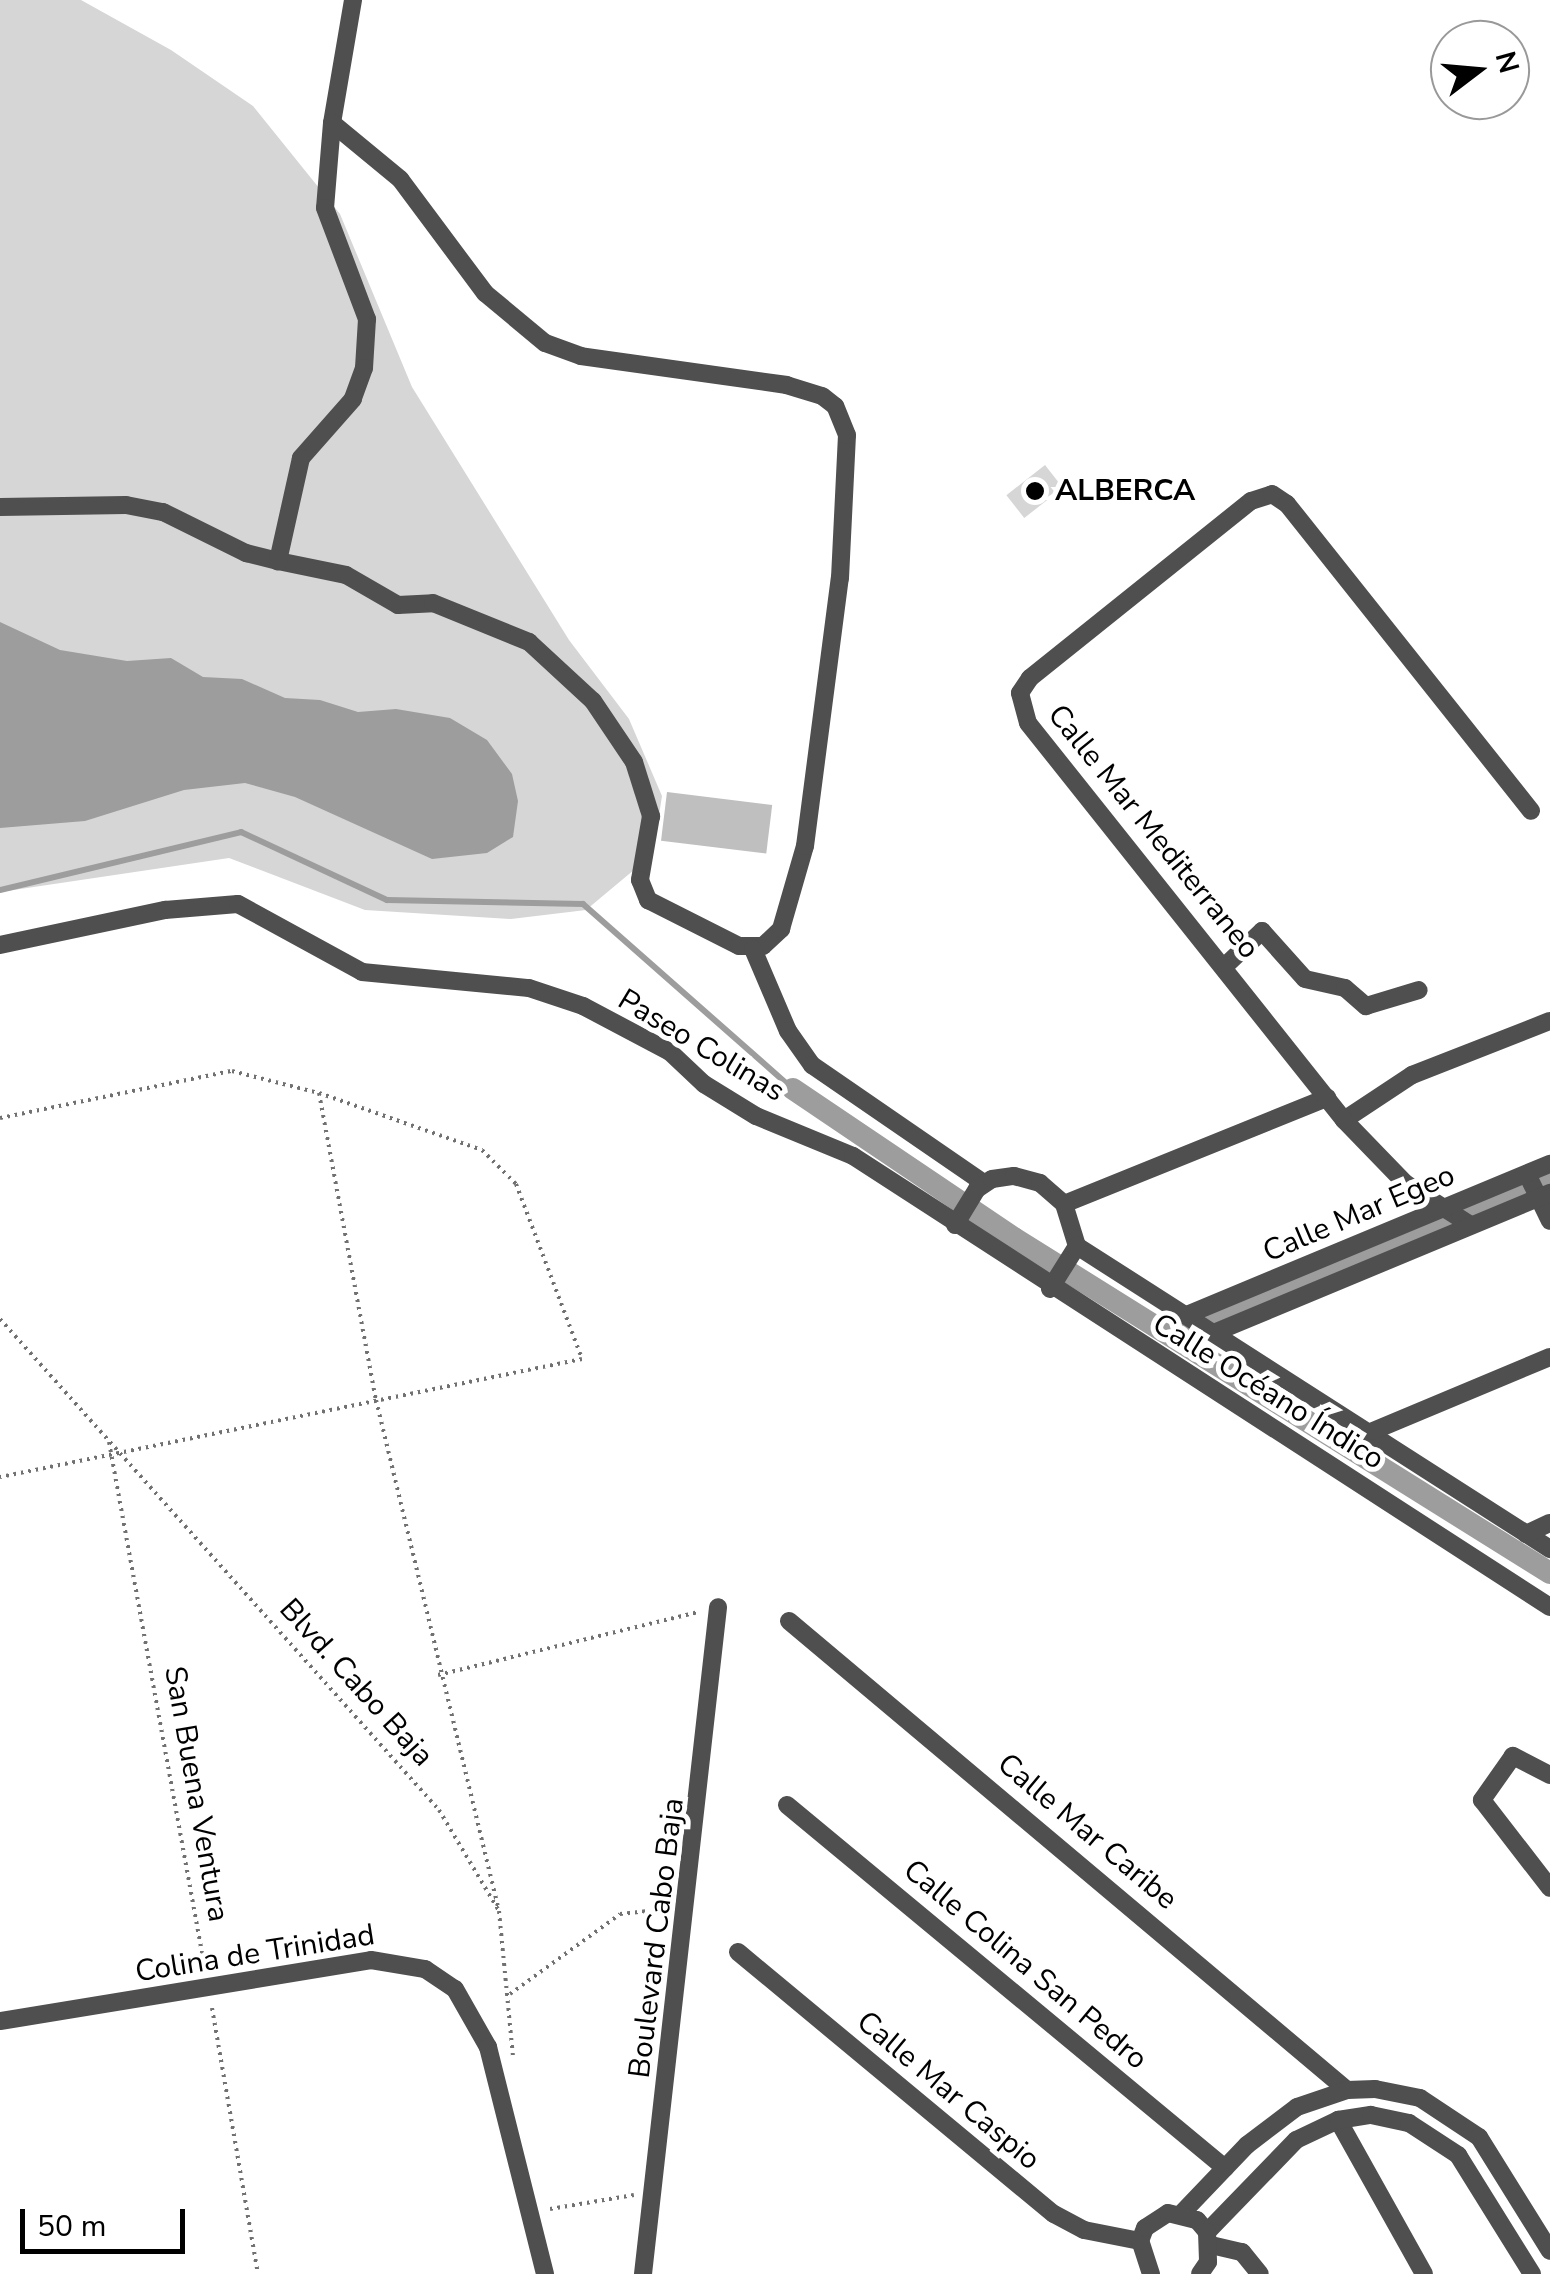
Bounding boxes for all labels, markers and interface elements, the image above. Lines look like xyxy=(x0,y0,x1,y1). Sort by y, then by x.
north arrow xyxy=(1430,20,1530,120)
text: N xyxy=(1486,47,1528,78)
place label: ALBERCA xyxy=(1055,473,1195,509)
marker: ALBERCA xyxy=(1024,480,1046,502)
street label: Calle Mar Mediterraneo xyxy=(1040,698,1266,966)
street label: Paseo Colinas xyxy=(611,982,791,1110)
street label: Calle Mar Egeo xyxy=(1258,1157,1460,1271)
street label: Calle Océano Índico xyxy=(1146,1306,1390,1478)
street label: Blvd. Cabo Baja xyxy=(271,1592,441,1774)
street label: San Buena Ventura xyxy=(156,1664,236,1924)
street label: Calle Mar Caribe xyxy=(990,1746,1184,1918)
street label: Boulevard Cabo Baja xyxy=(622,1796,692,2080)
street label: Calle Colina San Pedro xyxy=(896,1852,1154,2078)
street label: Colina de Trinidad xyxy=(133,1917,377,1991)
street label: Calle Mar Caspio xyxy=(849,2004,1047,2178)
scale bar xyxy=(25,2189,190,2251)
text: 50 m xyxy=(37,2206,106,2247)

